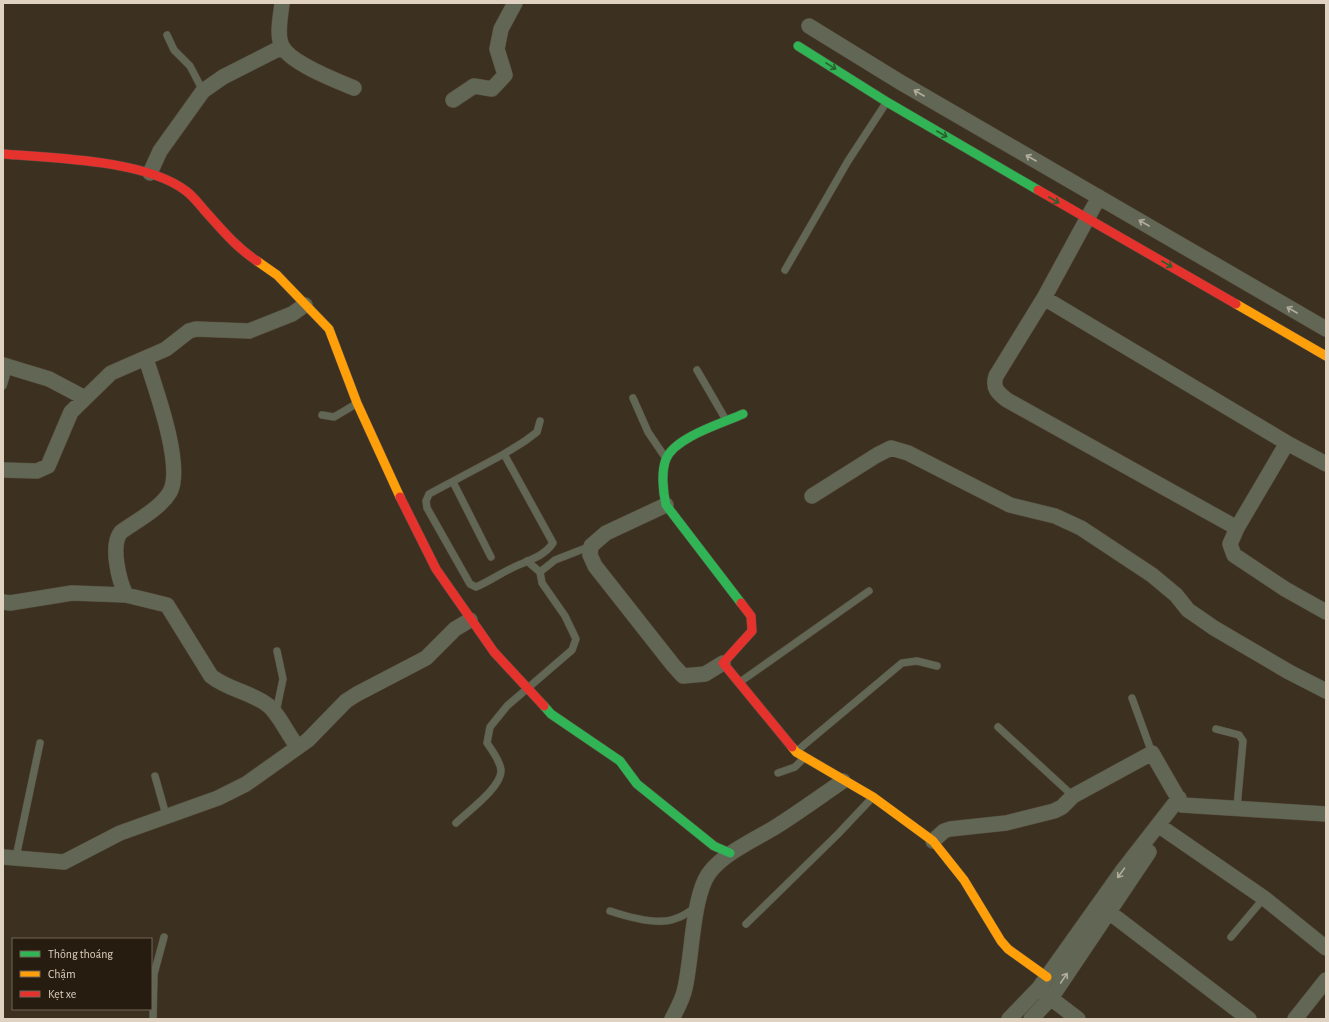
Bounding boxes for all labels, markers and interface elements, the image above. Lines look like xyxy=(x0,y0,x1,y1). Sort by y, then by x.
one-way arrow xyxy=(825,63,837,71)
one-way arrow xyxy=(913,88,925,96)
one-way arrow xyxy=(936,130,948,138)
one-way arrow xyxy=(1025,153,1037,161)
one-way arrow xyxy=(1048,196,1060,204)
one-way arrow xyxy=(1139,219,1150,227)
one-way arrow xyxy=(1161,261,1173,269)
one-way arrow xyxy=(1286,305,1298,313)
one-way arrow xyxy=(1117,868,1125,879)
legend xyxy=(12,938,152,1010)
text: Thông thoáng xyxy=(48,948,113,960)
text: Chậm xyxy=(48,968,76,980)
one-way arrow xyxy=(1061,972,1069,984)
text: Kẹt xe xyxy=(48,988,76,1000)

